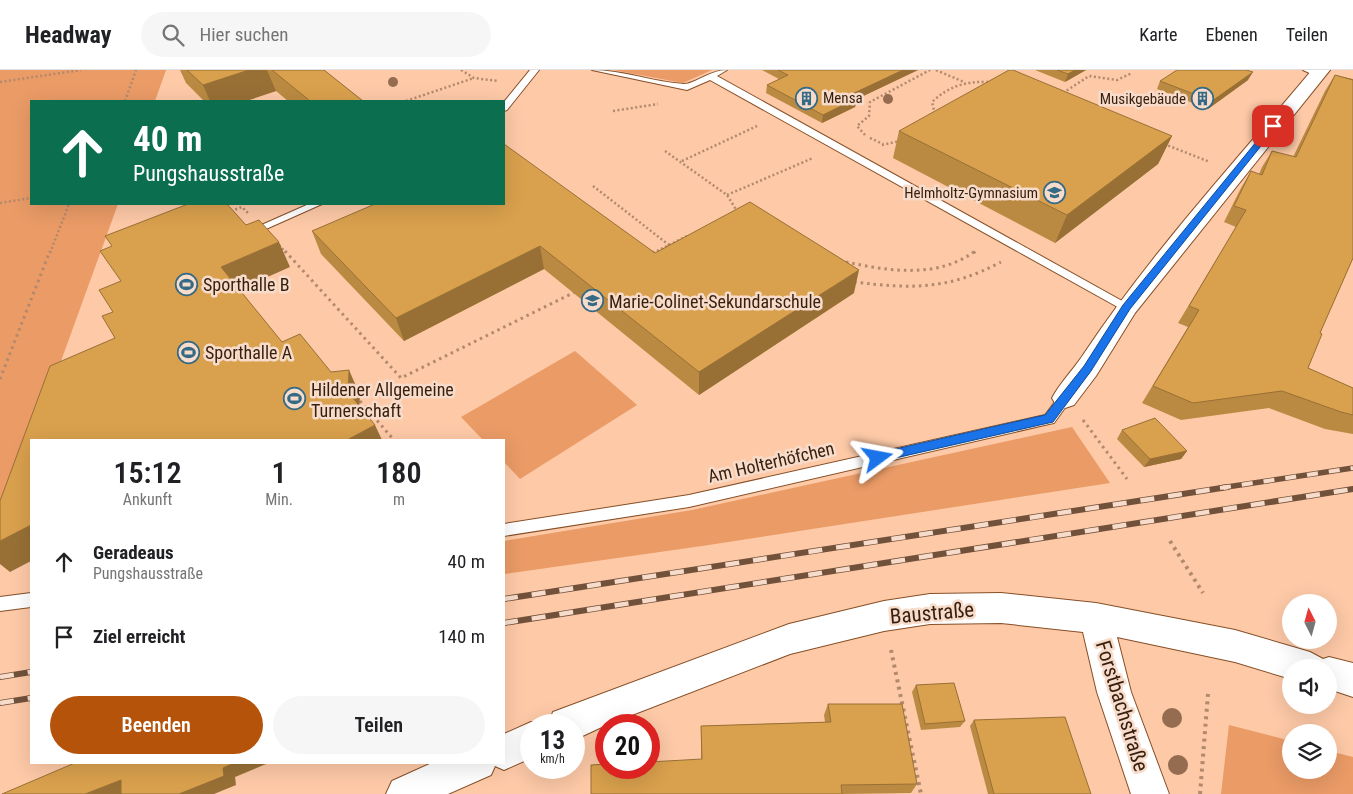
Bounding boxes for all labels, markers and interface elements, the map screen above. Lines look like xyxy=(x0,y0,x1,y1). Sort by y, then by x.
search box xyxy=(141,12,491,57)
text: Headway xyxy=(25,21,111,49)
icon: search xyxy=(159,21,187,49)
text: Hier suchen xyxy=(199,23,289,46)
text: Karte xyxy=(1139,24,1178,45)
text: Ebenen xyxy=(1206,24,1258,45)
text: Teilen xyxy=(1286,24,1328,45)
building icon: Mensa xyxy=(795,86,819,110)
building icon: Musikgebäude xyxy=(1190,87,1214,111)
place label: Mensa xyxy=(823,89,863,107)
place label: Musikgebäude xyxy=(1100,90,1186,108)
pin xyxy=(1252,105,1294,147)
icon: arrive xyxy=(1259,112,1287,140)
text: 40 m xyxy=(133,119,202,160)
icon: ahead xyxy=(50,120,115,185)
text: Pungshausstraße xyxy=(133,161,284,186)
school or university icon: Helmholtz-Gymnasium xyxy=(1042,181,1066,205)
place label: Helmholtz-Gymnasium xyxy=(904,184,1038,202)
sports icon: Sporthalle B xyxy=(175,272,199,296)
place label: Sporthalle B xyxy=(203,274,289,295)
school or university icon: Marie-Colinet-Sekundarschule xyxy=(581,289,605,313)
place label: Marie-Colinet-Sekundarschule xyxy=(609,291,821,312)
sports icon: Sporthalle A xyxy=(177,340,201,364)
place label: Sporthalle A xyxy=(205,342,293,363)
place label: Hildener Allgemeine Turnerschaft xyxy=(311,379,454,421)
sports icon: Hildener Allgemeine Turnerschaft xyxy=(283,387,307,411)
position arrow xyxy=(851,431,903,483)
street label: Am Holterhöfchen xyxy=(706,437,836,487)
text: 15:12 xyxy=(113,455,182,490)
text: 1 xyxy=(271,455,287,490)
text: 180 xyxy=(376,455,422,490)
text: Ankunft xyxy=(123,490,172,509)
text: Min. xyxy=(265,490,293,509)
text: m xyxy=(393,490,405,509)
text: Geradeaus xyxy=(93,541,174,564)
icon: ahead xyxy=(50,548,78,576)
text: 40 m xyxy=(448,550,485,573)
text: Pungshausstraße xyxy=(93,564,203,583)
north arrow xyxy=(1282,594,1338,649)
map controls xyxy=(1282,594,1337,779)
street label: Baustraße xyxy=(889,597,975,629)
icon: arrive xyxy=(50,623,78,651)
text: Ziel erreicht xyxy=(93,625,185,648)
text: 140 m xyxy=(438,625,485,648)
street label: Forstbachstraße xyxy=(1091,638,1153,774)
button: sound xyxy=(1282,659,1337,714)
button: Beenden xyxy=(50,696,263,754)
button: Teilen xyxy=(273,696,485,754)
speed limit sign: 20 xyxy=(595,714,660,779)
button: layers xyxy=(1282,724,1337,779)
text: 13 xyxy=(540,726,565,755)
text: km/h xyxy=(540,752,565,766)

